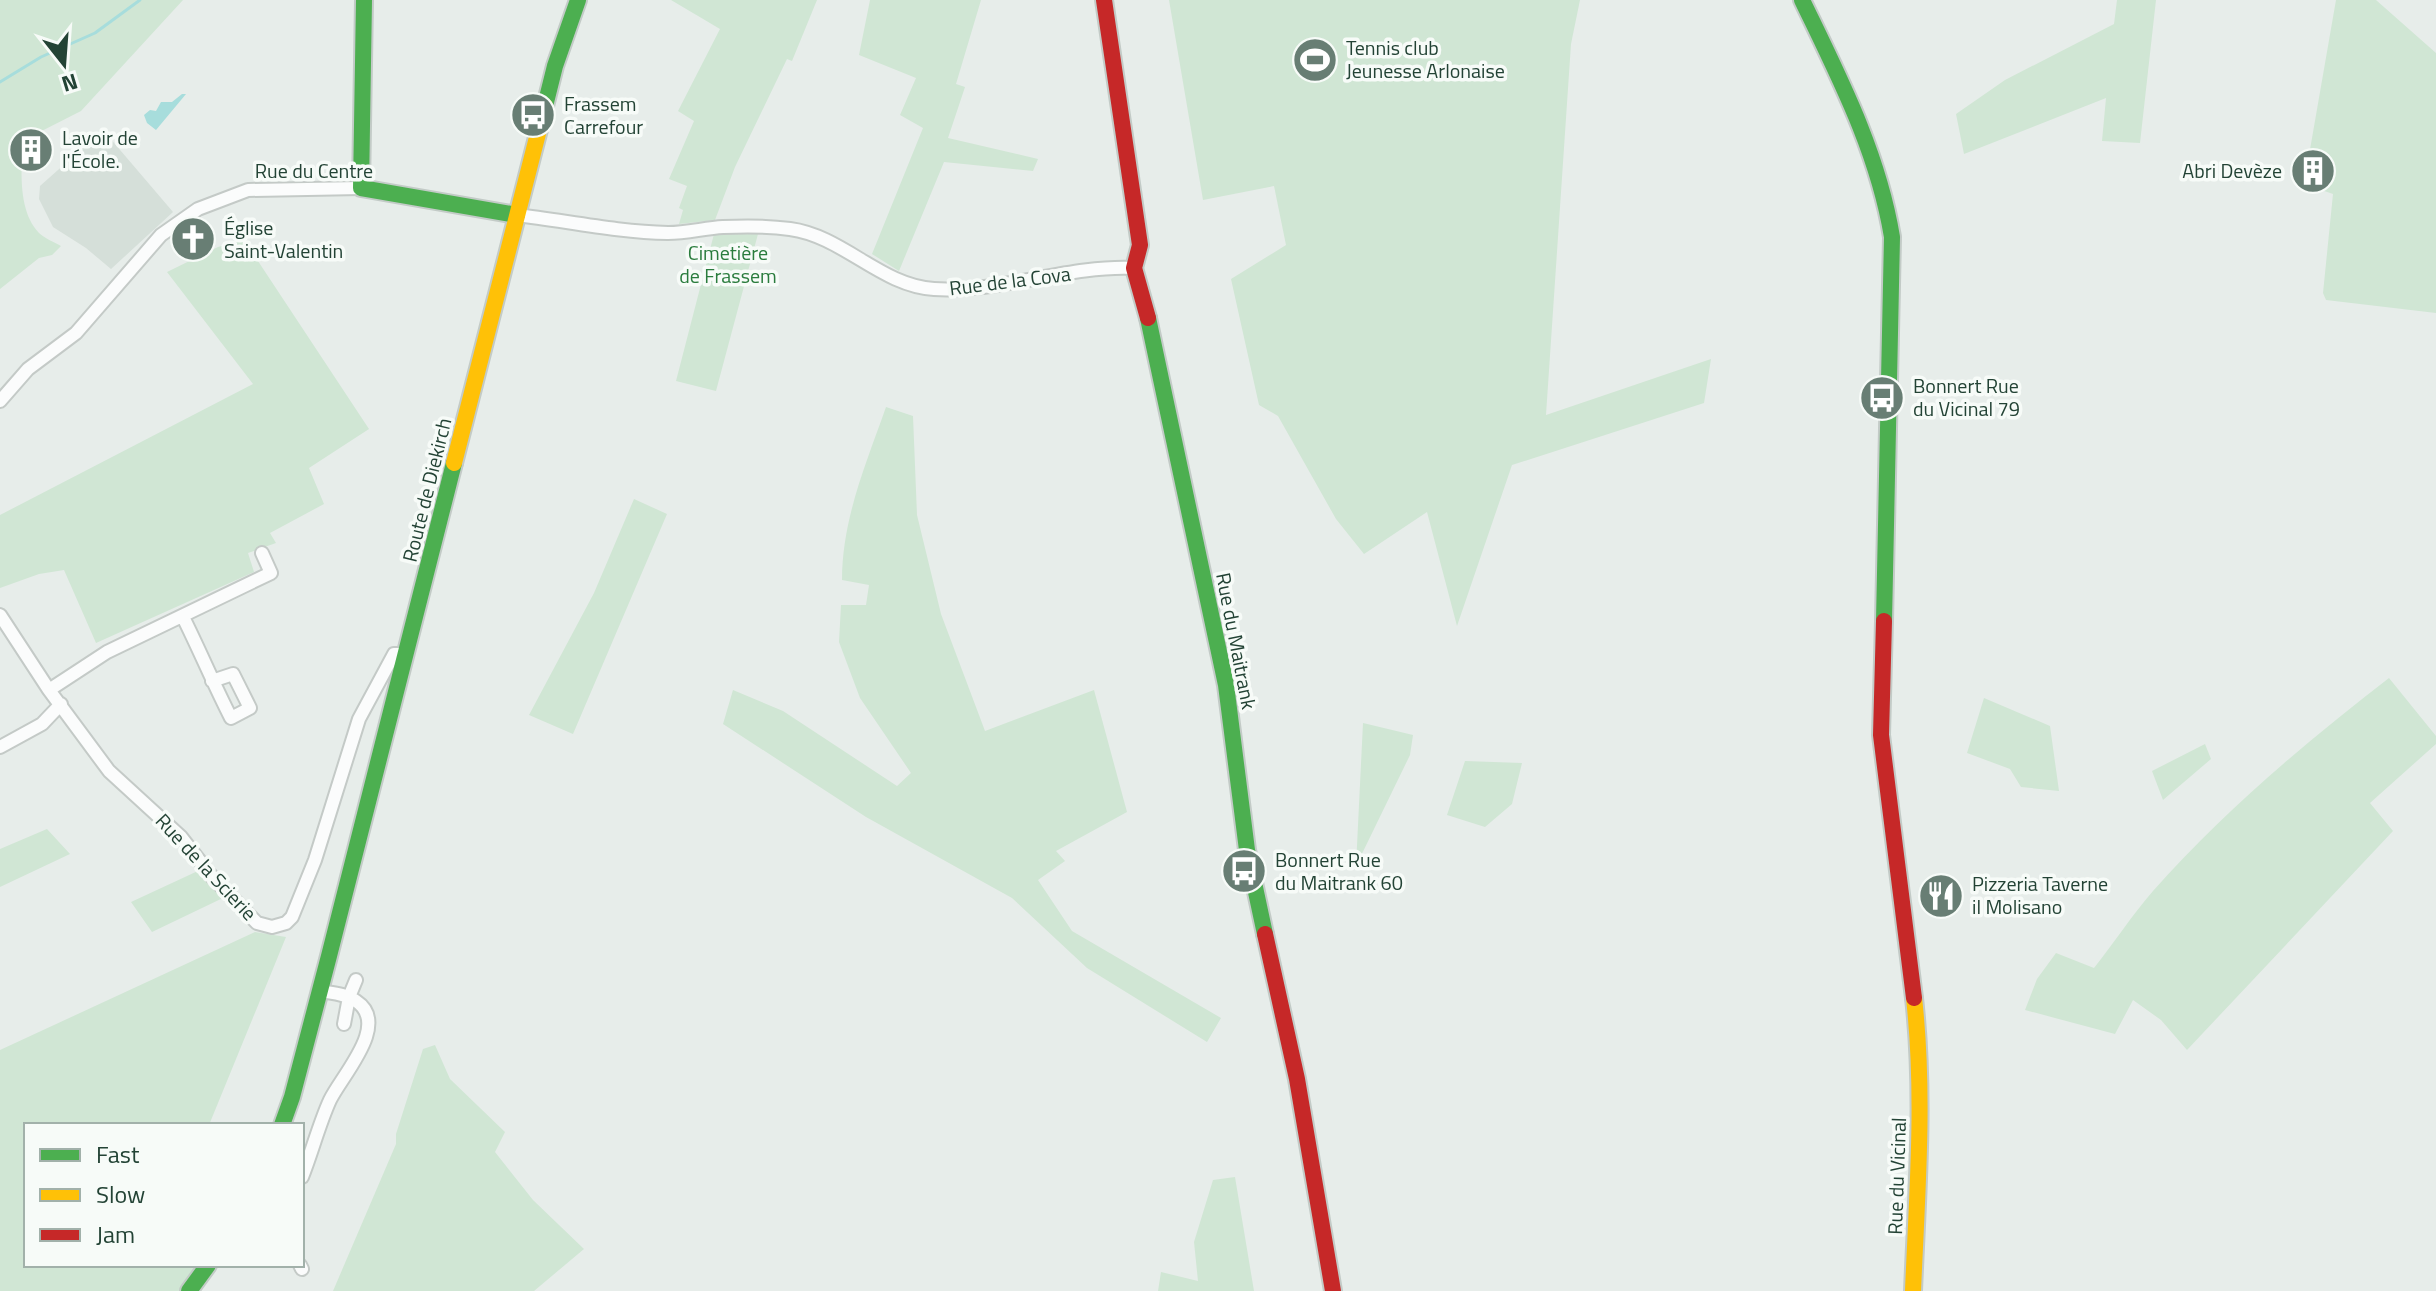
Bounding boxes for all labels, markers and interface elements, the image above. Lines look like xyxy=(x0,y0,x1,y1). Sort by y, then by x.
north arrow xyxy=(24,24,104,104)
place label: Tennis club Jeunesse Arlonaise xyxy=(1346,32,1505,86)
sports icon: Tennis club Jeunesse Arlonaise xyxy=(1291,36,1339,84)
text: N xyxy=(58,65,82,102)
place label: Frassem Carrefour xyxy=(564,88,643,142)
bus stop icon: Frassem Carrefour xyxy=(509,91,557,139)
place label: Lavoir de l'École. xyxy=(62,122,138,176)
building icon: Lavoir de l'École. xyxy=(7,126,55,174)
building icon: Abri Devèze xyxy=(2289,147,2337,195)
street label: Rue du Centre xyxy=(255,155,373,186)
place label: Abri Devèze xyxy=(2182,155,2282,186)
place label: Église Saint-Valentin xyxy=(224,212,343,266)
church icon: Église Saint-Valentin xyxy=(169,215,217,263)
park label: Cimetière de Frassem xyxy=(679,237,777,291)
street label: Rue de la Cova xyxy=(947,258,1072,303)
place label: Bonnert Rue du Vicinal 79 xyxy=(1913,370,2020,424)
bus stop icon: Bonnert Rue du Vicinal 79 xyxy=(1858,374,1906,422)
street label: Route de Diekirch xyxy=(394,415,459,565)
street label: Rue du Maitrank xyxy=(1208,570,1265,712)
street label: Rue de la Scierie xyxy=(148,806,264,927)
place label: Bonnert Rue du Maitrank 60 xyxy=(1275,844,1403,898)
bus stop icon: Bonnert Rue du Maitrank 60 xyxy=(1220,847,1268,895)
place label: Pizzeria Taverne il Molisano xyxy=(1972,868,2108,922)
restaurant icon: Pizzeria Taverne il Molisano xyxy=(1917,872,1965,920)
street label: Rue du Vicinal xyxy=(1879,1117,1914,1235)
legend xyxy=(24,1123,304,1267)
text: Fast xyxy=(96,1136,140,1172)
text: Slow xyxy=(96,1176,145,1212)
text: Jam xyxy=(96,1216,135,1252)

